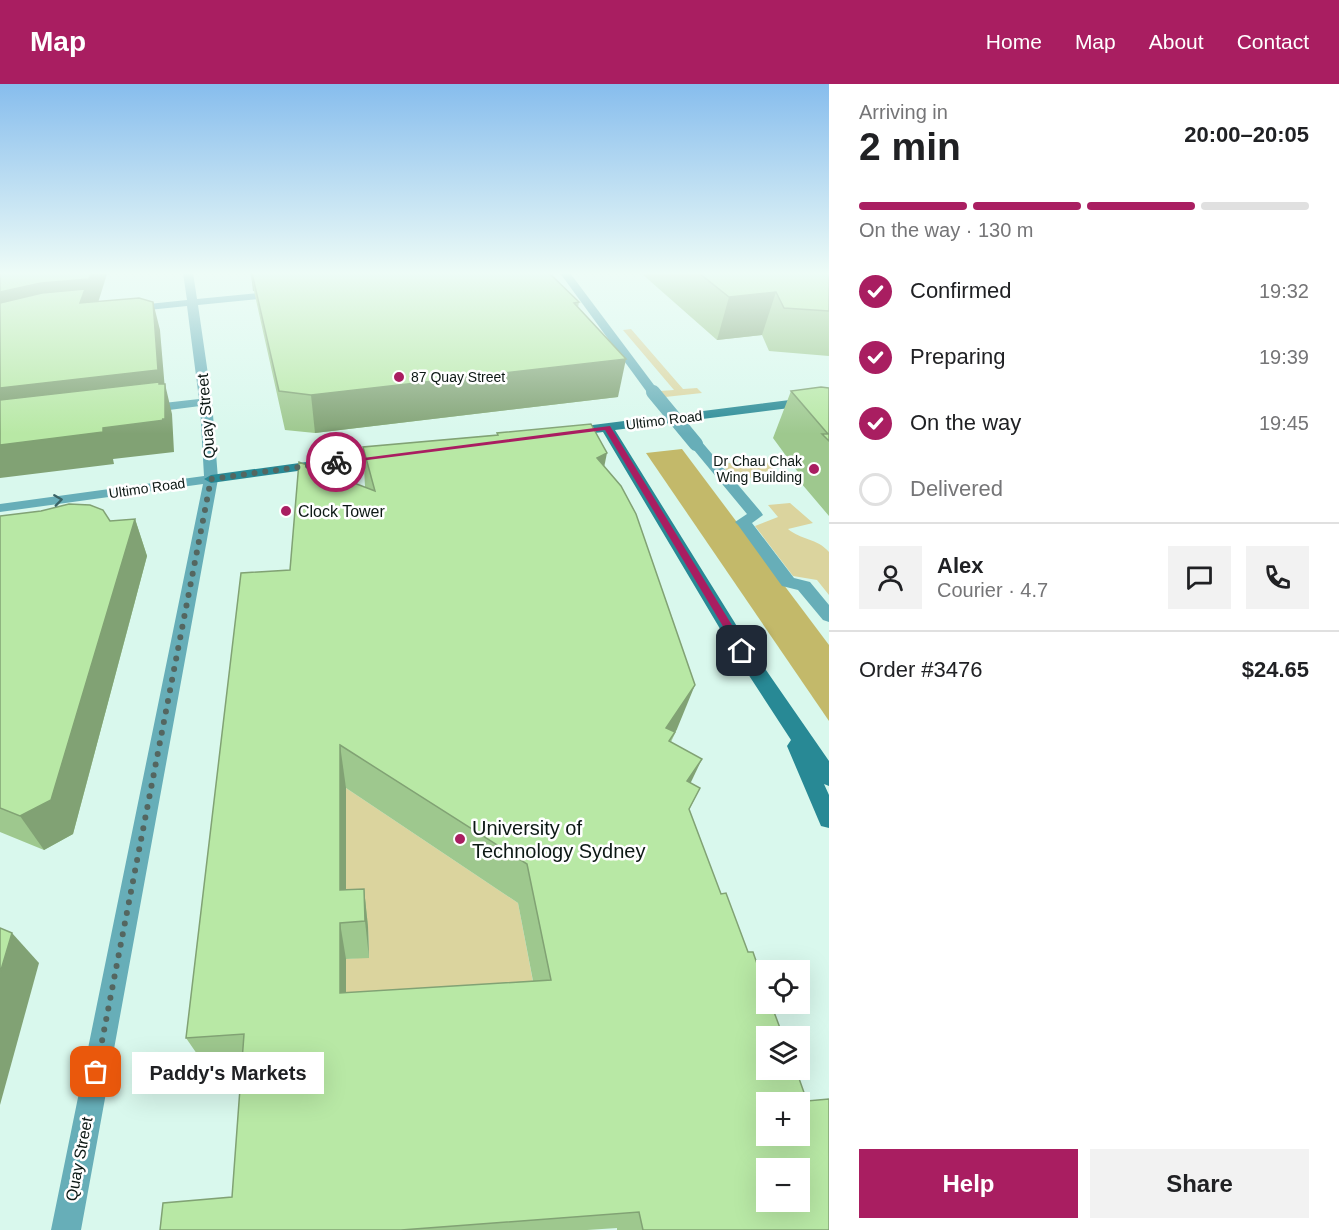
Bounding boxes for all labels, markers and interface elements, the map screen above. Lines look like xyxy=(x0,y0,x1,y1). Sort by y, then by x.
text: Map xyxy=(30,26,86,57)
text: Home xyxy=(986,30,1042,53)
text: Map xyxy=(1075,30,1116,53)
text: About xyxy=(1149,30,1204,53)
text: Contact xyxy=(1237,30,1309,53)
text: Arriving in xyxy=(859,101,948,123)
text: 20:00–20:05 xyxy=(1184,122,1309,147)
text: 2 min xyxy=(859,125,961,168)
text: On the way · 130 m xyxy=(859,219,1034,241)
icon: check xyxy=(859,275,892,308)
text: Confirmed xyxy=(910,278,1011,303)
text: 19:32 xyxy=(1259,280,1309,302)
icon: check xyxy=(859,341,892,374)
text: Preparing xyxy=(910,344,1005,369)
text: 19:39 xyxy=(1259,346,1309,368)
place label: 87 Quay Street xyxy=(411,369,505,385)
marker: 87 Quay Street xyxy=(392,370,406,384)
street label: Quay Street xyxy=(194,372,218,459)
street label: Ultimo Road xyxy=(625,407,703,433)
icon: check xyxy=(859,407,892,440)
text: On the way xyxy=(910,410,1021,435)
text: 19:45 xyxy=(1259,412,1309,434)
courier xyxy=(306,432,366,492)
icon: bike xyxy=(320,446,353,479)
place label: Dr Chau Chak Wing Building xyxy=(713,453,803,485)
marker: Dr Chau Chak Wing Building xyxy=(807,462,821,476)
street label: Ultimo Road xyxy=(108,475,186,501)
text: Delivered xyxy=(910,476,1003,501)
one-way arrow xyxy=(53,494,63,507)
place label: Clock Tower xyxy=(298,503,386,520)
marker: Clock Tower xyxy=(279,504,293,518)
button: person xyxy=(859,546,922,609)
button: chat xyxy=(1168,546,1231,609)
button: phone xyxy=(1246,546,1309,609)
text: Alex xyxy=(937,553,983,578)
text: Courier · 4.7 xyxy=(937,579,1048,601)
pin xyxy=(716,625,767,676)
icon: home xyxy=(725,634,758,667)
text: Order #3476 xyxy=(859,657,983,682)
text: $24.65 xyxy=(1242,657,1309,682)
place label: University of Technology Sydney xyxy=(472,817,645,862)
marker: University of Technology Sydney xyxy=(453,832,467,846)
map controls xyxy=(756,960,810,1212)
button: locate xyxy=(756,960,810,1014)
button: layers xyxy=(756,1026,810,1080)
pin xyxy=(70,1046,121,1097)
callout: Paddy's Markets xyxy=(132,1051,324,1093)
icon: bag xyxy=(79,1055,112,1088)
text: Paddy's Markets xyxy=(149,1062,307,1084)
button: + xyxy=(756,1092,810,1146)
street label: Quay Street xyxy=(63,1115,96,1203)
button: Help xyxy=(859,1149,1078,1218)
button: Share xyxy=(1090,1149,1309,1218)
button: − xyxy=(756,1158,810,1212)

